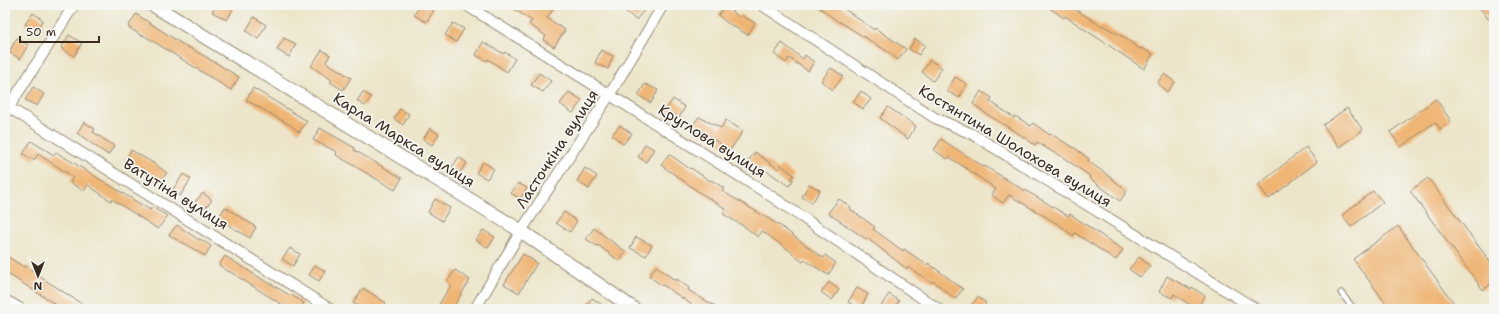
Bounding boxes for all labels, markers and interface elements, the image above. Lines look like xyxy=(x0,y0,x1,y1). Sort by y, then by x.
scale bar xyxy=(20,18,99,44)
text: 50 m xyxy=(26,24,56,40)
street label: Костянтина Шолохова вулиця xyxy=(915,80,1115,212)
street label: Ласточкіна вулиця xyxy=(511,86,603,212)
street label: Карла Маркса вулиця xyxy=(329,88,479,192)
street label: Круглова вулиця xyxy=(654,100,770,182)
street label: Ватутіна вулиця xyxy=(120,154,232,234)
north arrow xyxy=(18,256,58,296)
text: N xyxy=(33,278,42,293)

